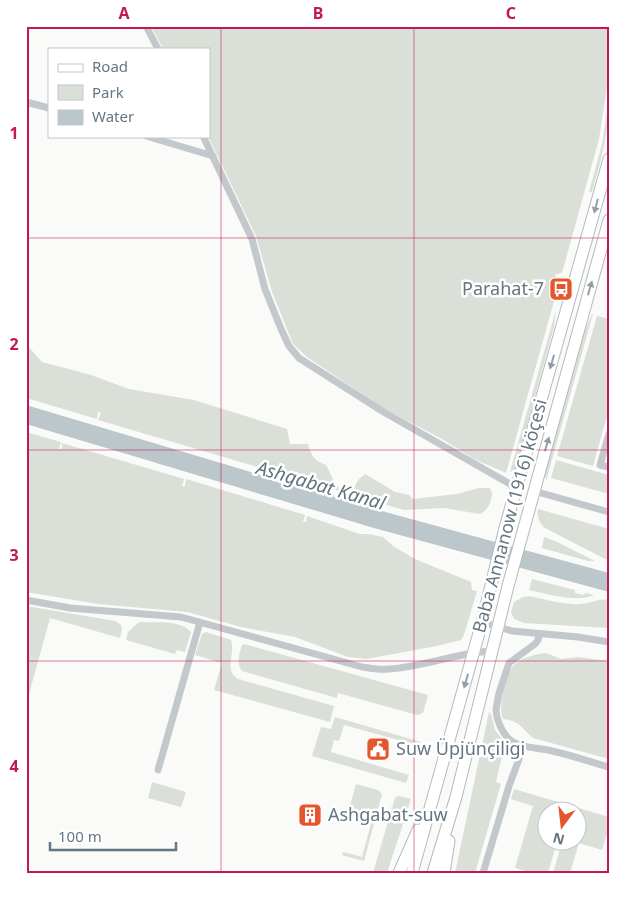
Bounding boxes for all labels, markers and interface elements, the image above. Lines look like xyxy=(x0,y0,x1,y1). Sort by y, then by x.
text: A xyxy=(118,2,130,24)
text: B xyxy=(313,2,323,24)
text: C xyxy=(506,2,516,24)
legend xyxy=(48,48,210,138)
text: Road xyxy=(92,56,128,76)
text: Park xyxy=(92,82,124,102)
text: Water xyxy=(92,106,134,126)
text: 1 xyxy=(9,122,19,144)
one-way arrow xyxy=(592,198,600,213)
place label: Parahat-7 xyxy=(462,276,544,300)
bus stop icon: Parahat-7 xyxy=(548,276,574,302)
one-way arrow xyxy=(586,280,594,295)
text: 2 xyxy=(9,333,19,355)
one-way arrow xyxy=(548,355,556,370)
street label: Baba Annanow (1916) köçesi xyxy=(466,396,552,635)
one-way arrow xyxy=(543,437,551,452)
water label: Ashgabat Kanal xyxy=(252,454,390,516)
text: 3 xyxy=(9,544,19,566)
one-way arrow xyxy=(461,673,469,688)
public building icon: Suw Üpjünçiligi xyxy=(365,736,391,762)
place label: Suw Üpjünçiligi xyxy=(396,736,525,760)
text: 4 xyxy=(9,755,19,777)
building icon: Ashgabat-suw xyxy=(297,802,323,828)
place label: Ashgabat-suw xyxy=(328,802,448,826)
north arrow xyxy=(538,802,588,852)
scale bar xyxy=(50,819,176,851)
text: 100 m xyxy=(58,826,102,846)
text: N xyxy=(551,828,566,850)

